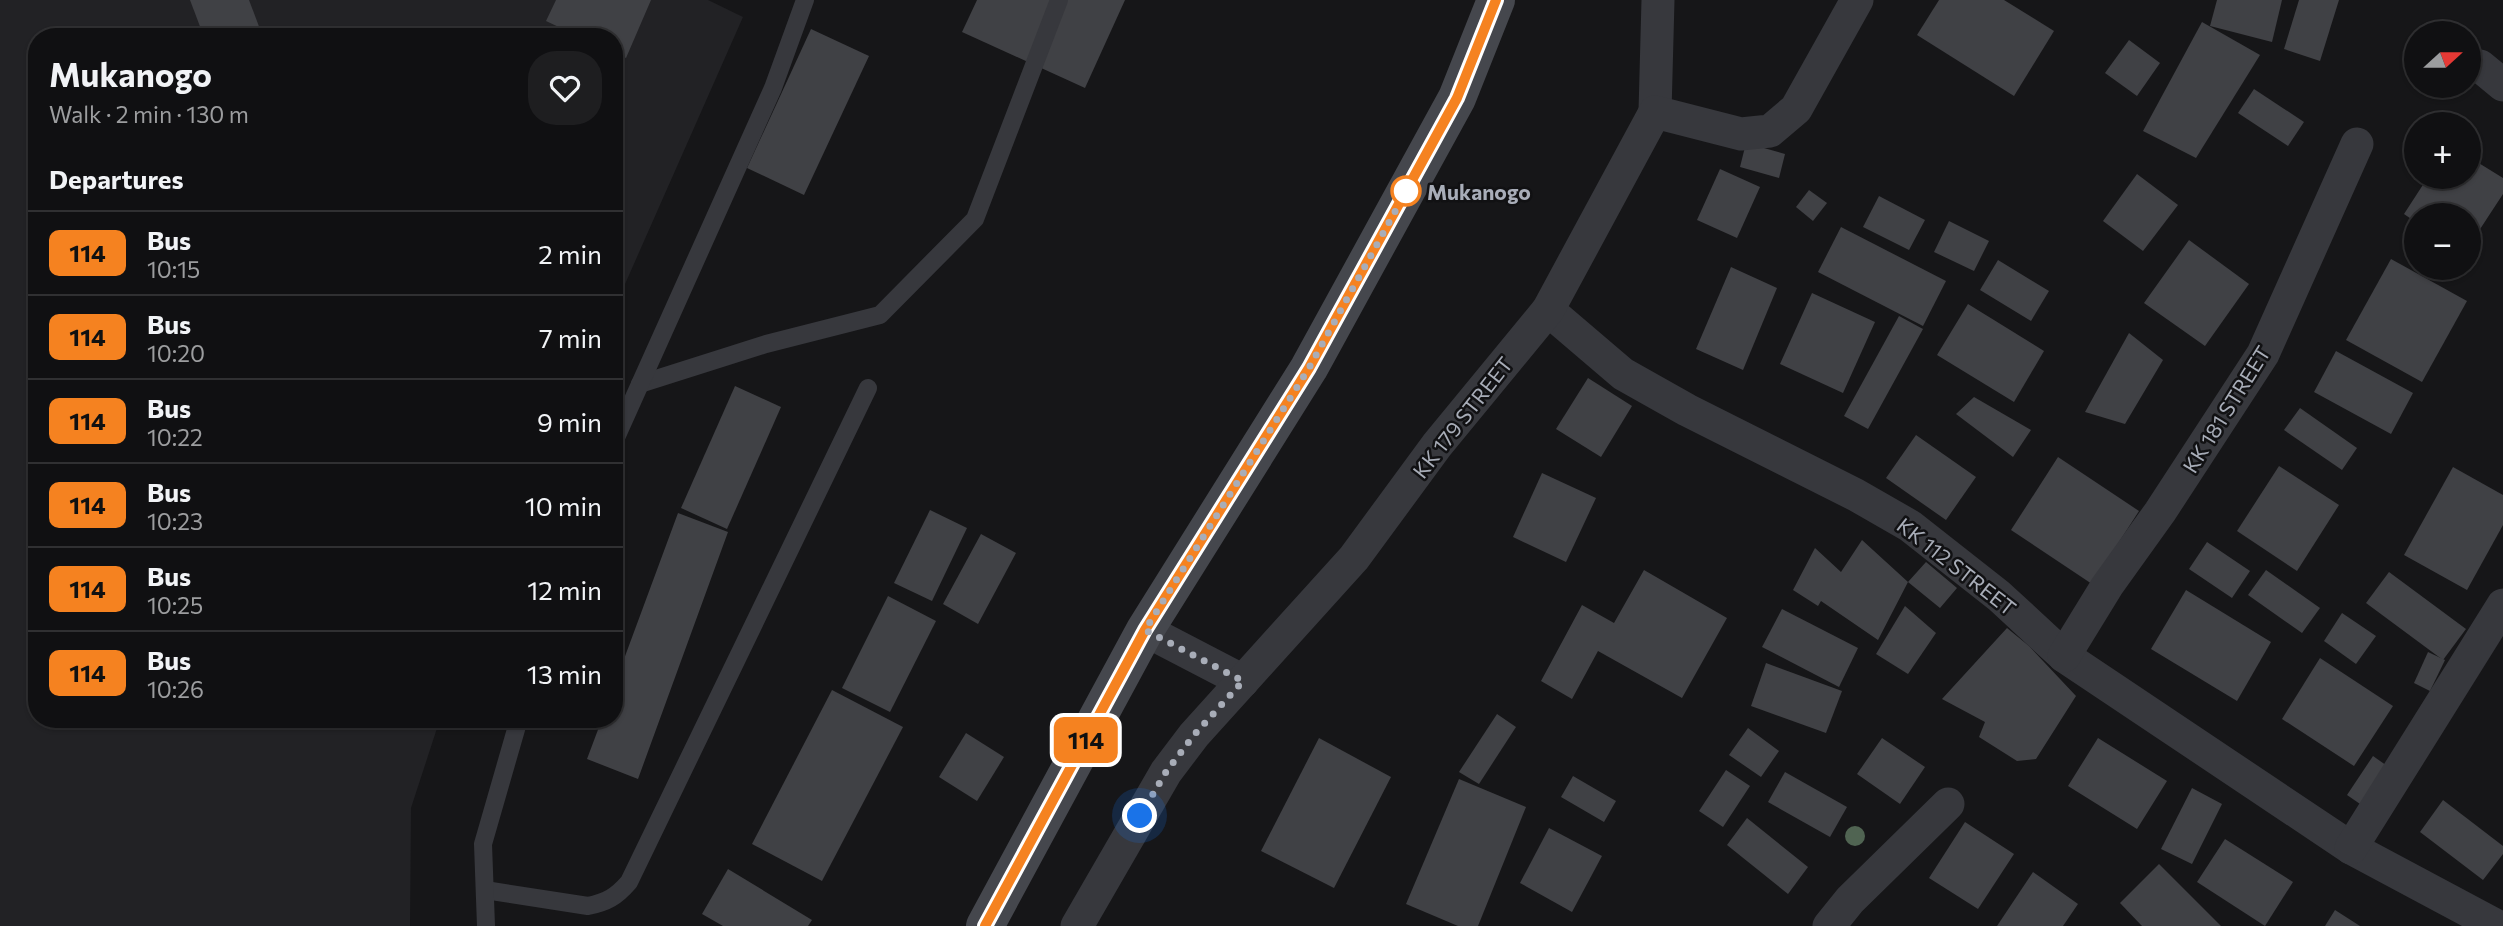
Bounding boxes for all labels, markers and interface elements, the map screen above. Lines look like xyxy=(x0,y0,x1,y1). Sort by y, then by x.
north arrow xyxy=(2404,21,2482,98)
map controls xyxy=(2404,21,2481,280)
button: heart xyxy=(528,51,602,125)
text: Mukanogo xyxy=(49,53,212,94)
text: Walk · 2 min · 130 m xyxy=(49,100,249,128)
button: + xyxy=(2404,112,2481,189)
text: Departures xyxy=(49,163,184,194)
marker: Mukanogo xyxy=(1391,176,1421,206)
place label: Mukanogo xyxy=(1427,179,1531,204)
button: − xyxy=(2404,203,2481,280)
text: Bus xyxy=(147,224,191,255)
text: 114 xyxy=(69,238,106,267)
text: 2 min xyxy=(538,238,602,269)
text: 10:15 xyxy=(147,255,200,283)
text: Bus xyxy=(147,308,191,339)
text: 114 xyxy=(69,322,106,351)
text: 7 min xyxy=(539,322,602,353)
text: 10:20 xyxy=(147,339,205,367)
street label: KK 181 STREET xyxy=(2177,341,2275,477)
street label: KK 179 STREET xyxy=(1407,351,1517,483)
text: Bus xyxy=(147,392,191,423)
text: 114 xyxy=(69,406,106,435)
text: 9 min xyxy=(537,406,602,437)
text: 10:22 xyxy=(147,423,203,451)
text: Bus xyxy=(147,476,191,507)
text: 114 xyxy=(69,490,106,519)
text: 10 min xyxy=(525,490,602,521)
text: 10:23 xyxy=(147,507,203,535)
street label: KK 112 STREET xyxy=(1893,512,2021,620)
text: Bus xyxy=(147,560,191,591)
text: 114 xyxy=(69,574,106,603)
text: 12 min xyxy=(527,574,602,605)
text: 10:25 xyxy=(147,591,203,619)
text: Bus xyxy=(147,644,191,675)
text: 114 xyxy=(69,658,106,687)
text: 13 min xyxy=(527,658,602,689)
text: 10:26 xyxy=(147,675,204,703)
line badge: 114 xyxy=(1046,717,1126,763)
text: 114 xyxy=(1068,725,1104,754)
your location xyxy=(1122,798,1157,833)

